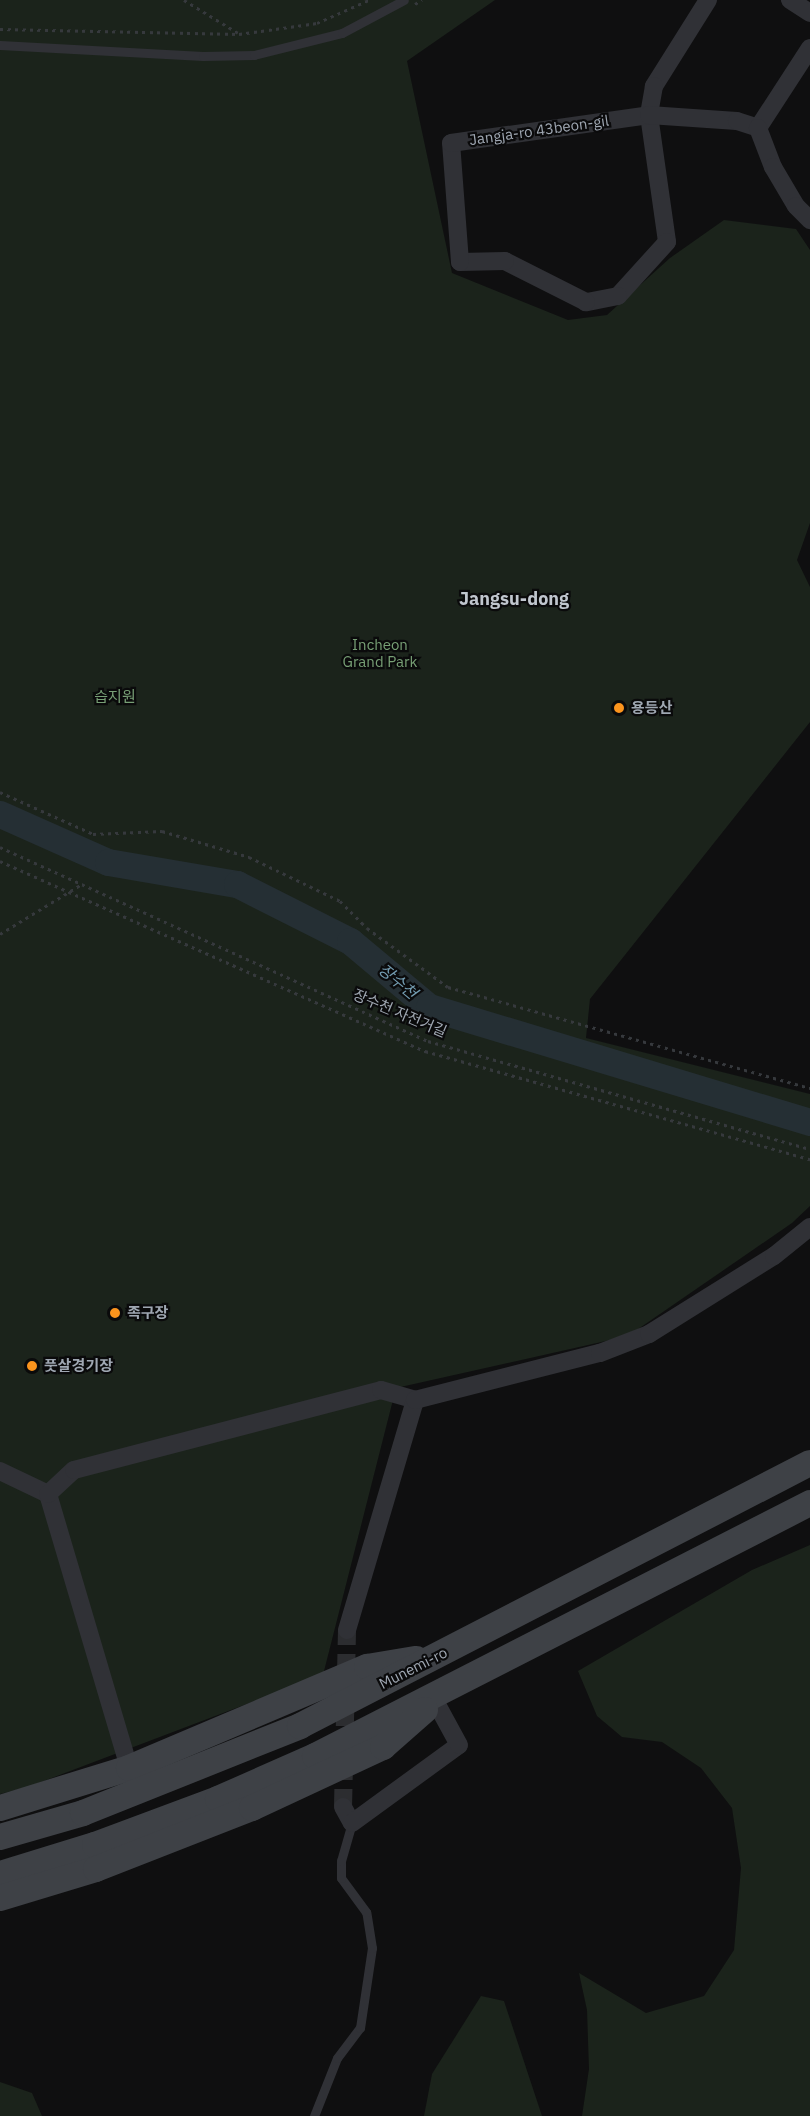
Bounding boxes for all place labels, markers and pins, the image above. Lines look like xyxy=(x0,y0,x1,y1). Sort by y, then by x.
place label: 용등산 xyxy=(631,699,672,717)
marker: 용등산 xyxy=(612,701,626,715)
place label: 족구장 xyxy=(127,1304,168,1322)
marker: 족구장 xyxy=(108,1306,122,1320)
place label: 풋살경기장 xyxy=(44,1357,113,1375)
marker: 풋살경기장 xyxy=(25,1359,39,1373)

